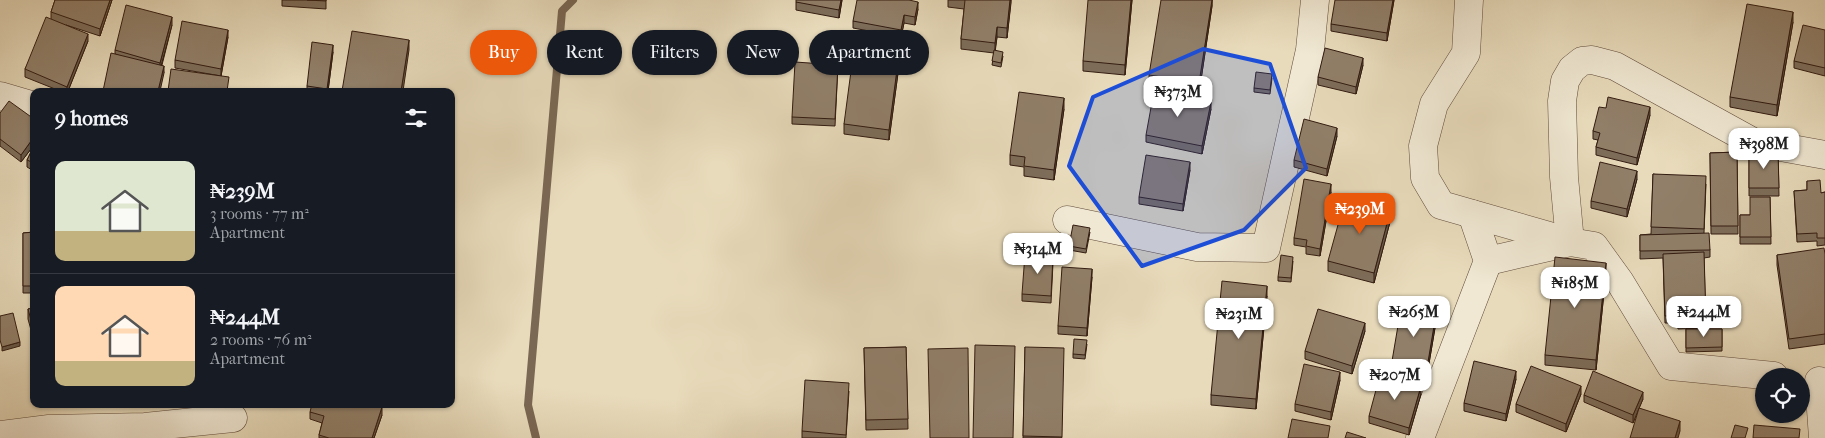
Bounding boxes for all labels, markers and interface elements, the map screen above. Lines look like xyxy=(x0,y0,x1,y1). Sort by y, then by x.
chip: Buy xyxy=(470,30,537,75)
chip: Rent xyxy=(547,30,622,75)
chip: Filters xyxy=(632,30,717,75)
chip: New xyxy=(727,30,799,75)
chip: Apartment xyxy=(809,30,929,75)
pin: ₦373M xyxy=(1143,76,1213,118)
text: ₦373M xyxy=(1154,82,1202,101)
icon: filters xyxy=(402,104,430,132)
text: 9 homes xyxy=(55,106,128,130)
pin: ₦398M xyxy=(1729,128,1799,170)
text: ₦398M xyxy=(1739,134,1789,153)
text: ₦239M xyxy=(210,179,275,203)
icon: home xyxy=(95,181,155,241)
pin: ₦239M xyxy=(1325,192,1395,235)
text: ₦239M xyxy=(1335,199,1385,218)
text: 3 rooms · 77 m² xyxy=(210,204,309,223)
text: Apartment xyxy=(210,223,285,242)
pin: ₦314M xyxy=(1003,232,1073,275)
text: ₦314M xyxy=(1014,239,1062,258)
pin: ₦185M xyxy=(1540,266,1610,309)
text: ₦185M xyxy=(1552,273,1598,292)
pin: ₦265M xyxy=(1379,296,1449,338)
pin: ₦244M xyxy=(1669,296,1739,338)
pin: ₦231M xyxy=(1204,298,1274,340)
text: ₦265M xyxy=(1389,302,1439,321)
text: ₦244M xyxy=(1677,302,1731,321)
text: ₦231M xyxy=(1216,304,1262,323)
text: ₦244M xyxy=(210,305,280,329)
icon: home xyxy=(95,306,155,366)
text: 2 rooms · 76 m² xyxy=(210,330,311,349)
text: Apartment xyxy=(210,349,285,368)
pin: ₦207M xyxy=(1360,358,1430,401)
text: ₦207M xyxy=(1370,365,1420,384)
map controls xyxy=(1755,368,1810,423)
button: locate xyxy=(1755,368,1810,423)

